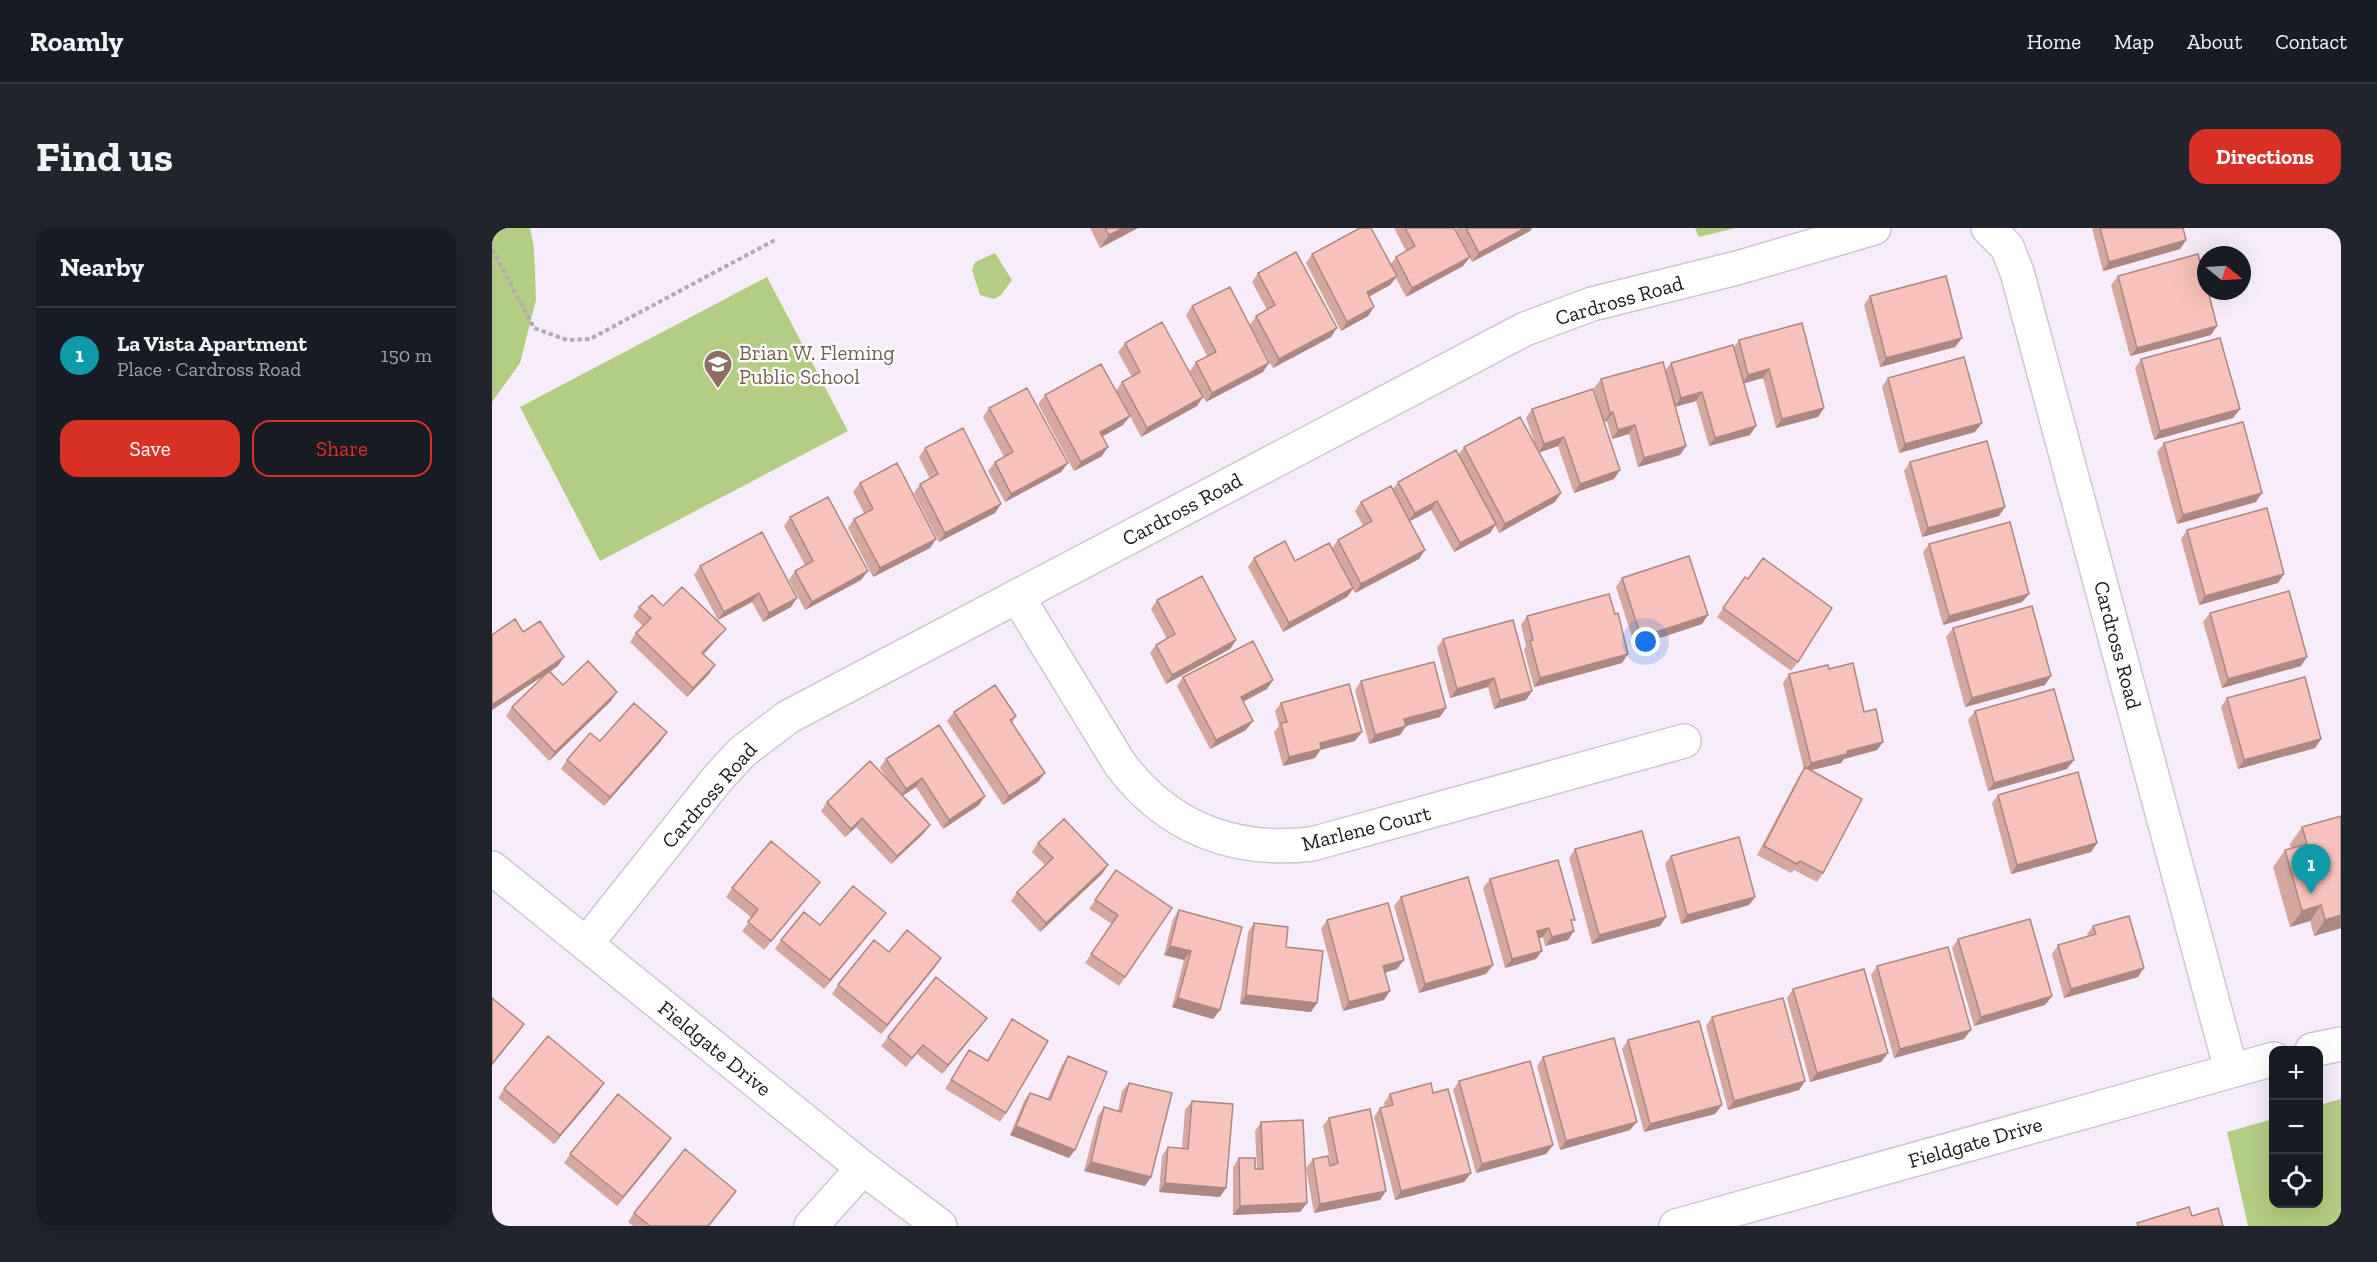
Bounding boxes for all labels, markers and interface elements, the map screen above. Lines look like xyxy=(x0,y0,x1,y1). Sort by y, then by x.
text: Roamly xyxy=(30,25,123,58)
text: Home xyxy=(2027,29,2081,54)
text: Map xyxy=(2114,29,2154,54)
text: About xyxy=(2187,29,2242,54)
text: Contact xyxy=(2275,29,2347,54)
button: Directions xyxy=(2189,129,2341,184)
text: Find us xyxy=(36,131,173,182)
north arrow xyxy=(2197,246,2251,300)
text: Nearby xyxy=(60,251,144,283)
street label: Cardross Road xyxy=(1552,270,1686,330)
text: La Vista Apartment xyxy=(117,330,307,357)
place label: Brian W. Fleming Public School xyxy=(739,340,895,389)
text: 1 xyxy=(75,343,84,367)
text: 150 m xyxy=(381,343,432,367)
school or university icon: Brian W. Fleming Public School xyxy=(702,348,734,390)
text: Place · Cardross Road xyxy=(117,357,301,381)
button: Save xyxy=(60,420,240,477)
button: Share xyxy=(252,420,432,477)
street label: Cardross Road xyxy=(1118,467,1247,551)
street label: Cardross Road xyxy=(2089,578,2147,712)
your location xyxy=(1631,627,1660,656)
street label: Cardross Road xyxy=(656,737,762,853)
street label: Marlene Court xyxy=(1299,800,1433,856)
pin: 1 xyxy=(2292,844,2330,894)
street label: Fieldgate Drive xyxy=(653,995,777,1101)
map controls xyxy=(2269,1046,2323,1208)
button: + xyxy=(2269,1046,2323,1100)
button: − xyxy=(2269,1100,2323,1154)
street label: Fieldgate Drive xyxy=(1905,1111,2045,1173)
button: locate xyxy=(2269,1154,2323,1208)

